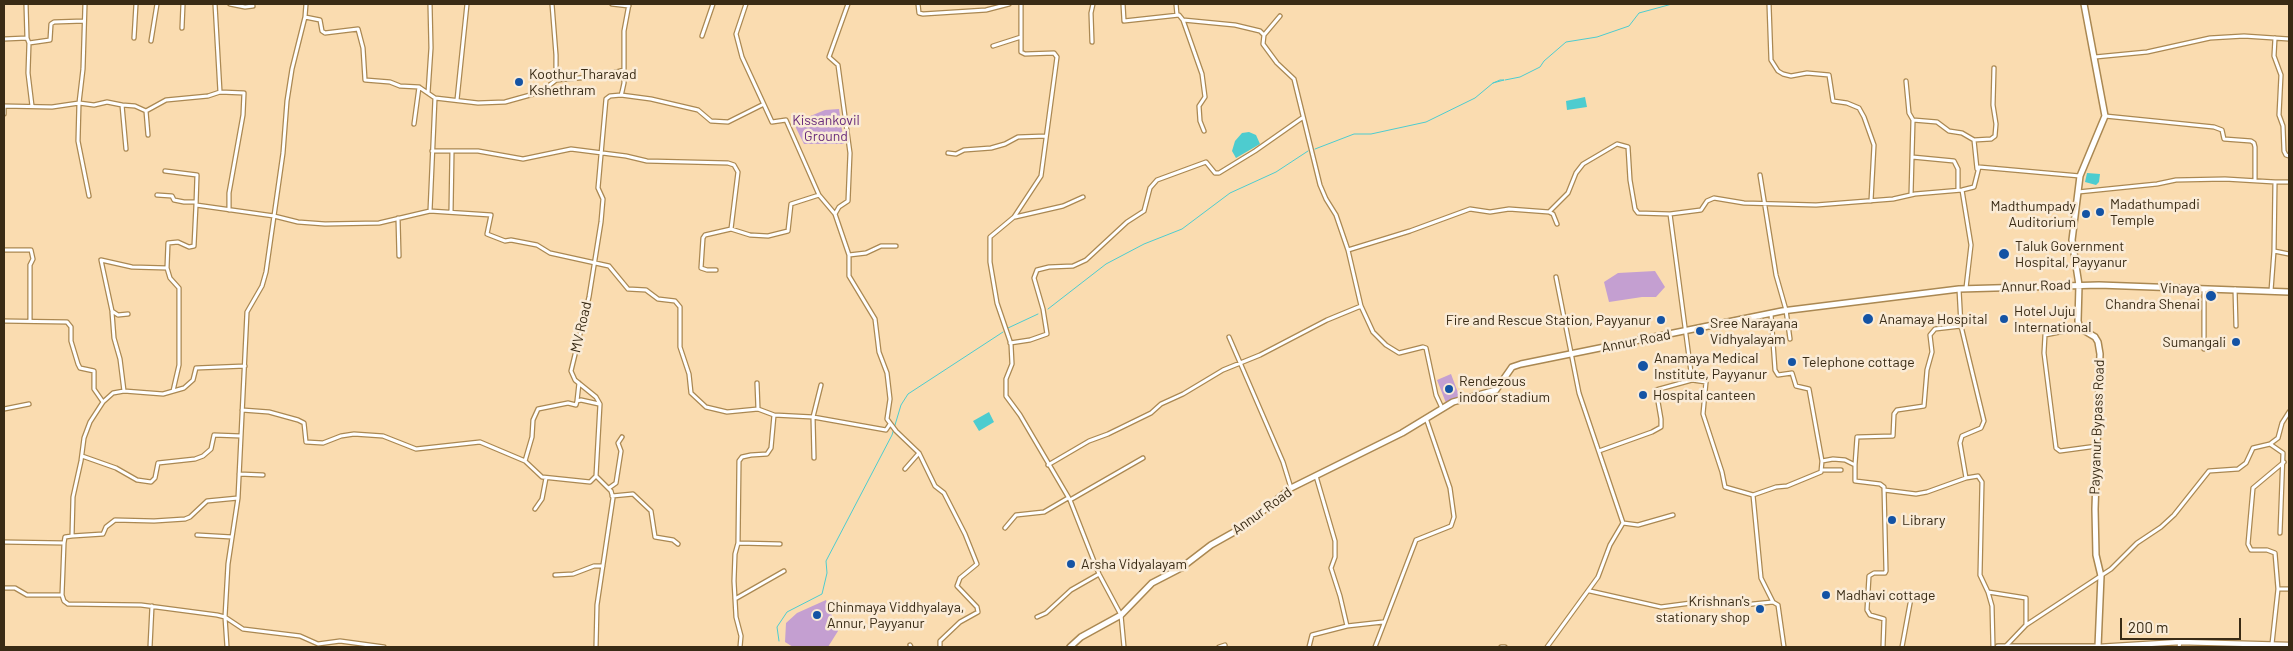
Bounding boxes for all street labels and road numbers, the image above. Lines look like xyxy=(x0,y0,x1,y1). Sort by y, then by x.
street label: Annur Road xyxy=(2001,276,2071,296)
street label: MV Road xyxy=(567,300,595,354)
street label: Annur Road xyxy=(1600,326,1672,356)
street label: Payyanur Bypass Road xyxy=(2086,359,2108,495)
street label: Annur Road xyxy=(1229,484,1295,538)

